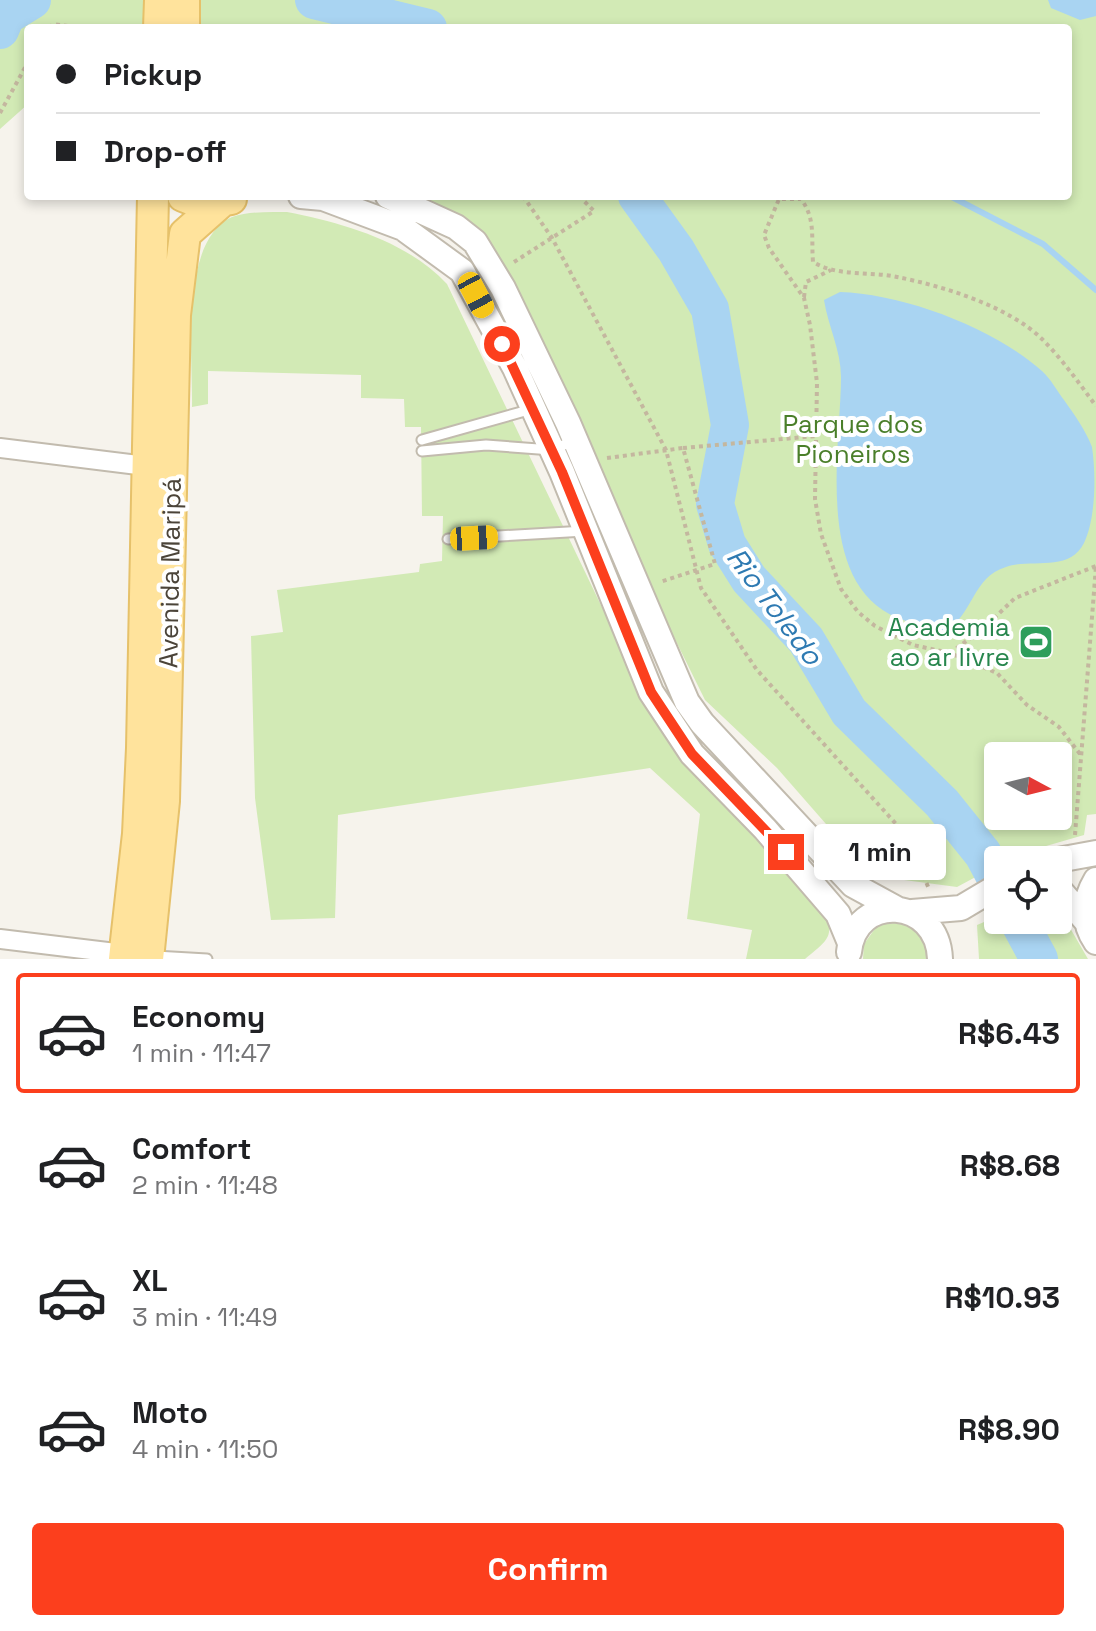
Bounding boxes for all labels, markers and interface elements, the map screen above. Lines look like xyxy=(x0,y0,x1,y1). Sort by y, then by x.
text: Pickup xyxy=(104,55,202,94)
text: Drop-off xyxy=(104,132,227,171)
car xyxy=(454,268,498,322)
route start xyxy=(484,326,520,362)
park label: Parque dos Pioneiros xyxy=(783,407,923,471)
street label: Avenida Maripá xyxy=(151,477,189,669)
car xyxy=(449,525,499,551)
water label: Rio Toledo xyxy=(719,540,831,673)
place label: Academia ao ar livre xyxy=(888,610,1010,674)
sports icon: Academia ao ar livre xyxy=(1017,623,1055,661)
north arrow xyxy=(984,742,1072,830)
map controls xyxy=(984,742,1072,934)
callout: 1 min xyxy=(814,824,946,880)
route end xyxy=(768,834,804,870)
text: 1 min xyxy=(848,835,912,869)
button: locate xyxy=(984,846,1072,934)
icon: car xyxy=(36,997,108,1069)
text: Economy xyxy=(132,997,265,1036)
text: R$6.43 xyxy=(958,1014,1060,1053)
text: 1 min · 11:47 xyxy=(132,1036,271,1070)
icon: car xyxy=(36,1129,108,1201)
text: Comfort xyxy=(132,1129,251,1168)
text: R$8.68 xyxy=(960,1146,1060,1185)
text: 2 min · 11:48 xyxy=(132,1168,278,1202)
icon: car xyxy=(36,1261,108,1333)
text: XL xyxy=(132,1261,168,1300)
text: R$10.93 xyxy=(945,1278,1060,1317)
text: 3 min · 11:49 xyxy=(132,1300,278,1334)
icon: car xyxy=(36,1393,108,1465)
text: Moto xyxy=(132,1393,208,1432)
text: R$8.90 xyxy=(958,1410,1060,1449)
text: 4 min · 11:50 xyxy=(132,1432,278,1466)
button: Confirm xyxy=(32,1523,1064,1615)

